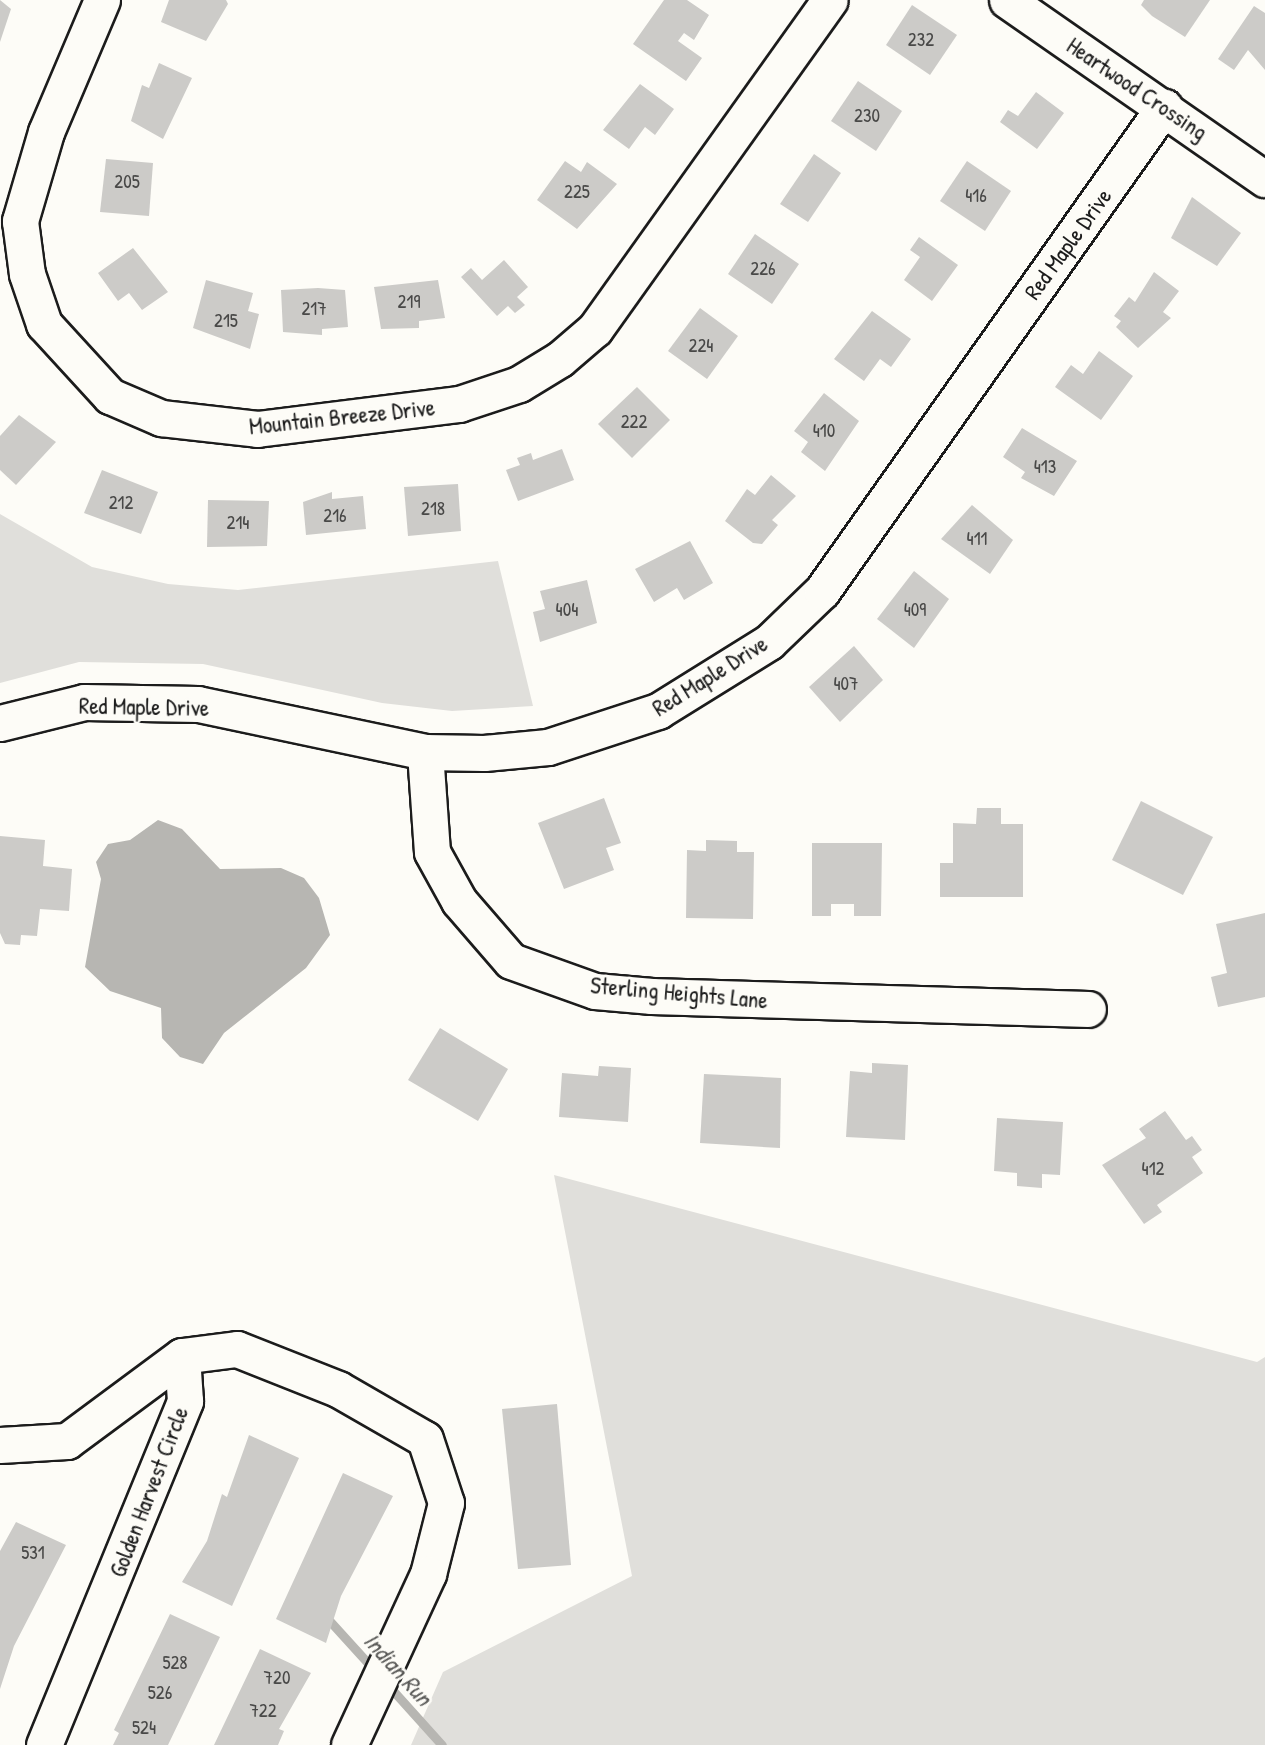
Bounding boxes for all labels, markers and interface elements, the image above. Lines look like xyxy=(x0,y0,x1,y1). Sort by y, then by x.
house number: 232 xyxy=(908,29,934,51)
street label: Heartwood Crossing xyxy=(1062,32,1212,146)
house number: 230 xyxy=(854,105,880,127)
house number: 205 xyxy=(114,171,140,193)
house number: 225 xyxy=(564,181,590,203)
street label: Red Maple Drive xyxy=(1019,183,1117,305)
house number: 416 xyxy=(965,185,987,207)
house number: 226 xyxy=(750,258,776,280)
house number: 219 xyxy=(398,291,420,313)
house number: 217 xyxy=(301,298,327,320)
house number: 215 xyxy=(214,310,238,332)
house number: 224 xyxy=(689,335,713,357)
street label: Mountain Breeze Drive xyxy=(248,394,436,440)
house number: 222 xyxy=(621,411,647,433)
house number: 410 xyxy=(813,420,835,442)
house number: 413 xyxy=(1034,456,1056,478)
house number: 212 xyxy=(109,492,133,514)
house number: 218 xyxy=(421,498,445,520)
house number: 216 xyxy=(323,505,347,527)
house number: 214 xyxy=(227,512,249,534)
house number: 411 xyxy=(967,528,987,550)
house number: 404 xyxy=(556,599,578,621)
house number: 409 xyxy=(904,599,926,621)
street label: Red Maple Drive xyxy=(647,630,773,722)
house number: 407 xyxy=(833,673,859,695)
street label: Red Maple Drive xyxy=(79,692,209,722)
street label: Sterling Heights Lane xyxy=(589,972,769,1014)
house number: 412 xyxy=(1142,1158,1164,1180)
street label: Golden Harvest Circle xyxy=(104,1403,194,1581)
house number: 531 xyxy=(21,1542,45,1564)
water label: Indian Run xyxy=(358,1627,438,1711)
house number: 528 xyxy=(162,1652,188,1674)
house number: 720 xyxy=(264,1667,290,1689)
house number: 526 xyxy=(148,1682,172,1704)
house number: 722 xyxy=(249,1700,277,1722)
house number: 524 xyxy=(132,1717,156,1739)

